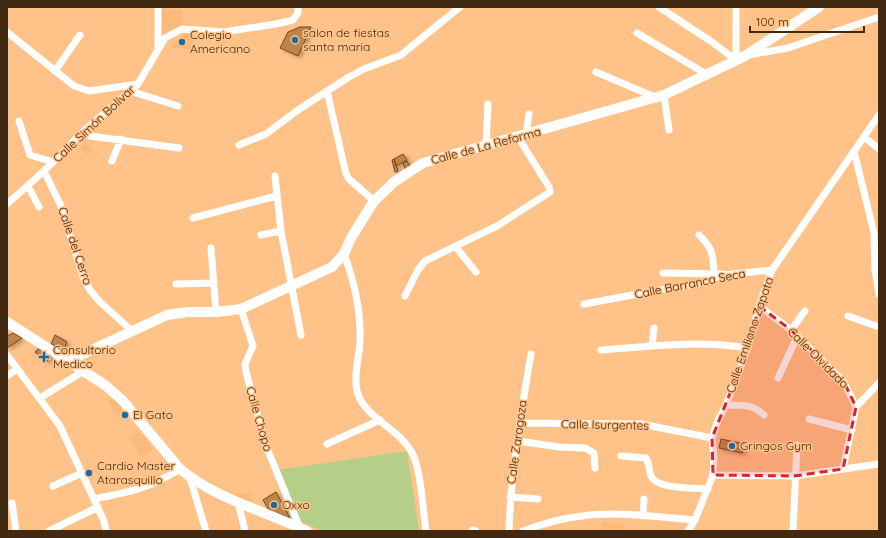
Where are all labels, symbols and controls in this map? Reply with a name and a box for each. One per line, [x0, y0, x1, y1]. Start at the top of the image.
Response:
scale bar [750, 8, 864, 34]
text: 100 m [756, 14, 789, 29]
place label: salon de fiestas santa maria [303, 25, 390, 54]
place label: Colegio Americano [190, 27, 250, 56]
marker: salon de fiestas santa maria [290, 35, 300, 45]
marker: Colegio Americano [177, 37, 187, 47]
street label: Calle Simón Bolívar [49, 81, 138, 166]
street label: Calle de La Reforma [429, 124, 543, 167]
street label: Calle del Cerro [55, 205, 96, 287]
street label: Calle Barranca Seca [633, 265, 747, 302]
street label: Calle Emiliano Zapata [723, 275, 776, 395]
street label: Calle Olvidado [785, 324, 852, 391]
place label: Consultorio Medico [53, 342, 116, 371]
marker: Consultorio Medico [38, 351, 50, 363]
street label: Calle Chopo [243, 385, 276, 453]
street label: Calle Zaragoza [503, 399, 530, 485]
place label: El Gato [133, 407, 173, 422]
marker: El Gato [120, 410, 130, 420]
street label: Calle Isurgentes [561, 416, 649, 433]
place label: Gringos Gym [740, 438, 812, 453]
marker: Gringos Gym [727, 441, 737, 451]
place label: Cardio Master Atarasquillo [97, 458, 175, 487]
marker: Cardio Master Atarasquillo [84, 468, 94, 478]
place label: Oxxo [282, 497, 310, 512]
marker: Oxxo [269, 500, 279, 510]

